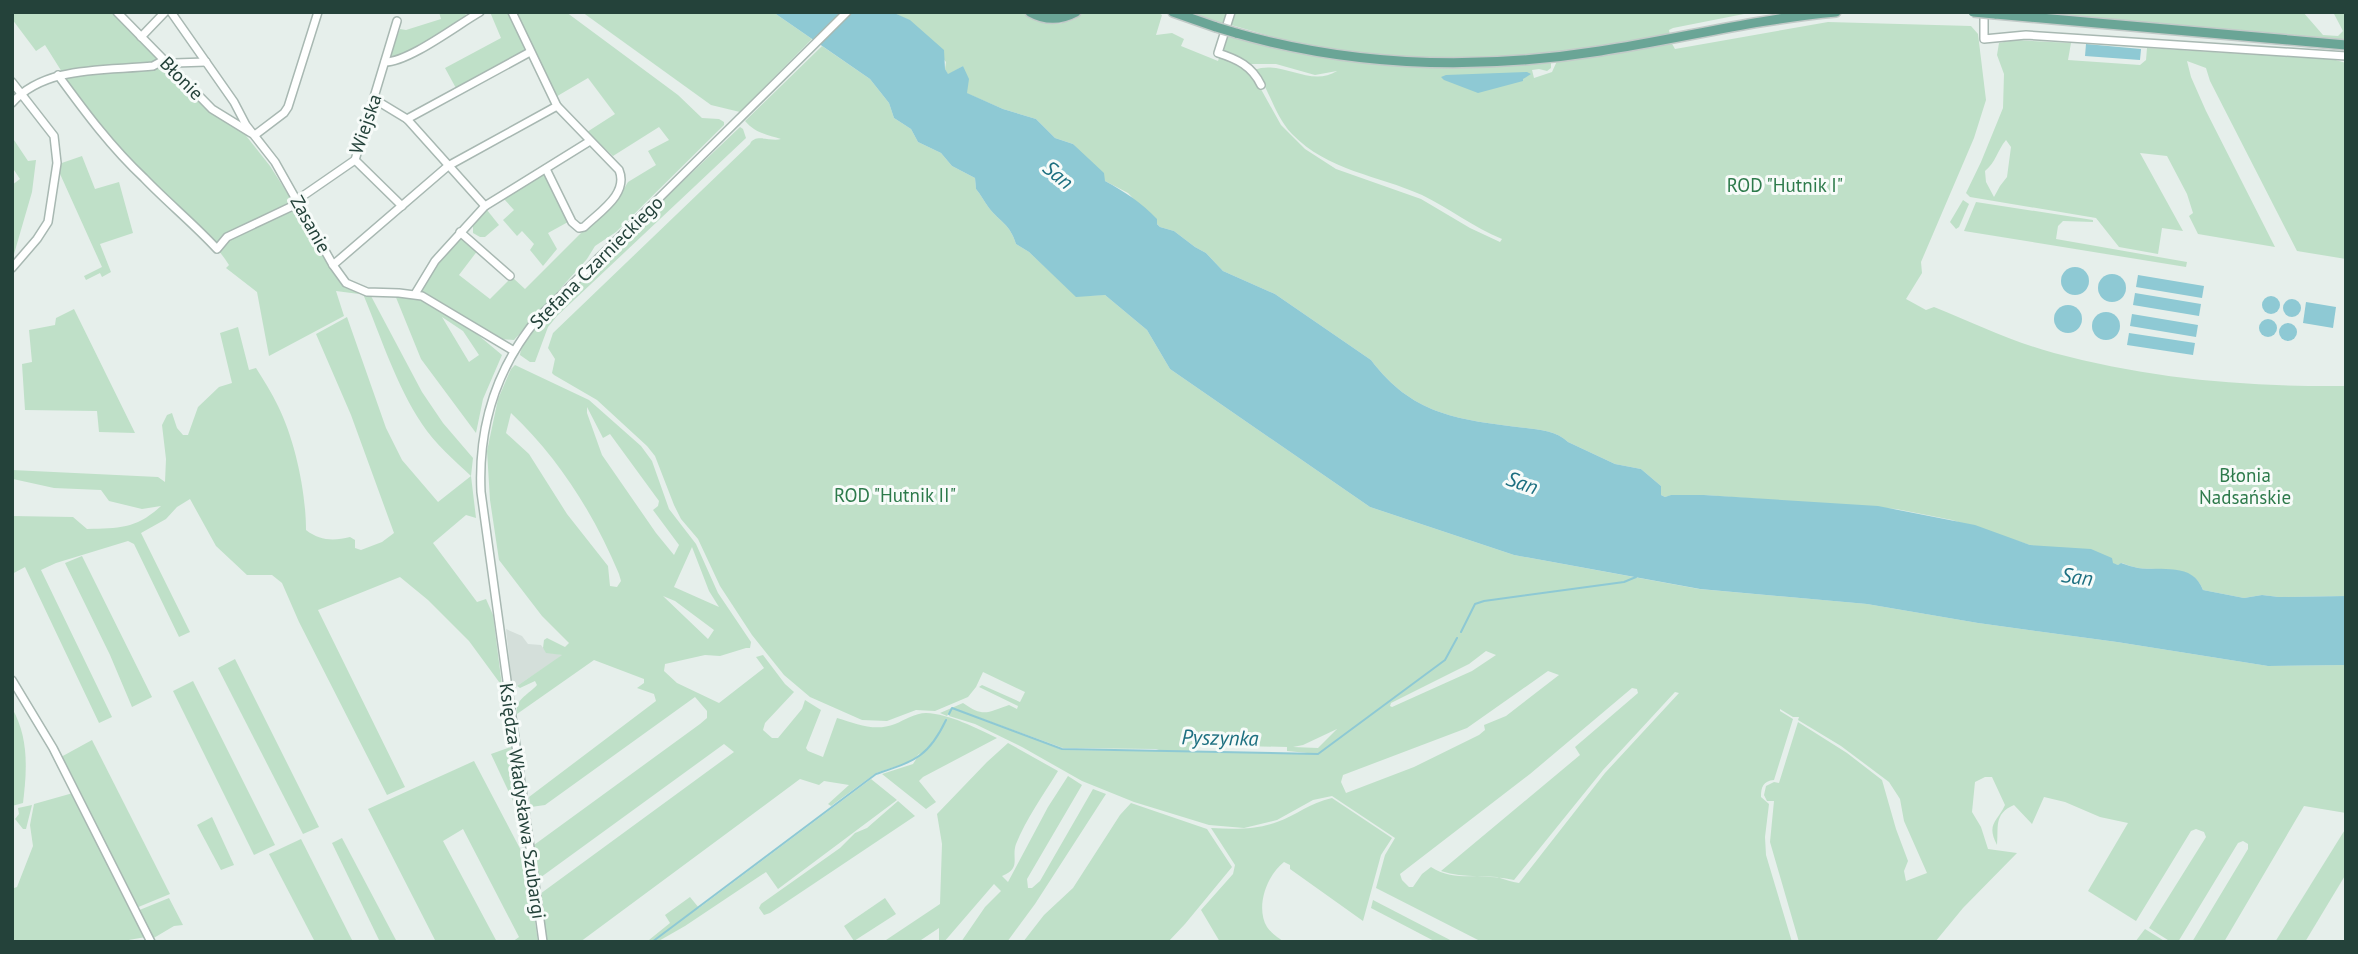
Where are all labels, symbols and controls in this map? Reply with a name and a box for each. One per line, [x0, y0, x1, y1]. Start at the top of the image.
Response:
street label: Błonie [155, 51, 209, 105]
street label: Wiejska [344, 91, 386, 157]
water label: San [1037, 154, 1079, 195]
park label: ROD "Hutnik I" [1727, 173, 1843, 197]
street label: Stefana Czarnieckiego [524, 190, 668, 334]
street label: Zasanie [285, 191, 337, 257]
park label: Błonia Nadsańskie [2199, 463, 2291, 509]
water label: San [1503, 465, 1542, 500]
park label: ROD "Hutnik II" [834, 483, 956, 507]
water label: San [2059, 561, 2095, 592]
street label: Księdza Władysława Szubargi [495, 681, 551, 921]
water label: Pyszynka [1181, 723, 1260, 752]

